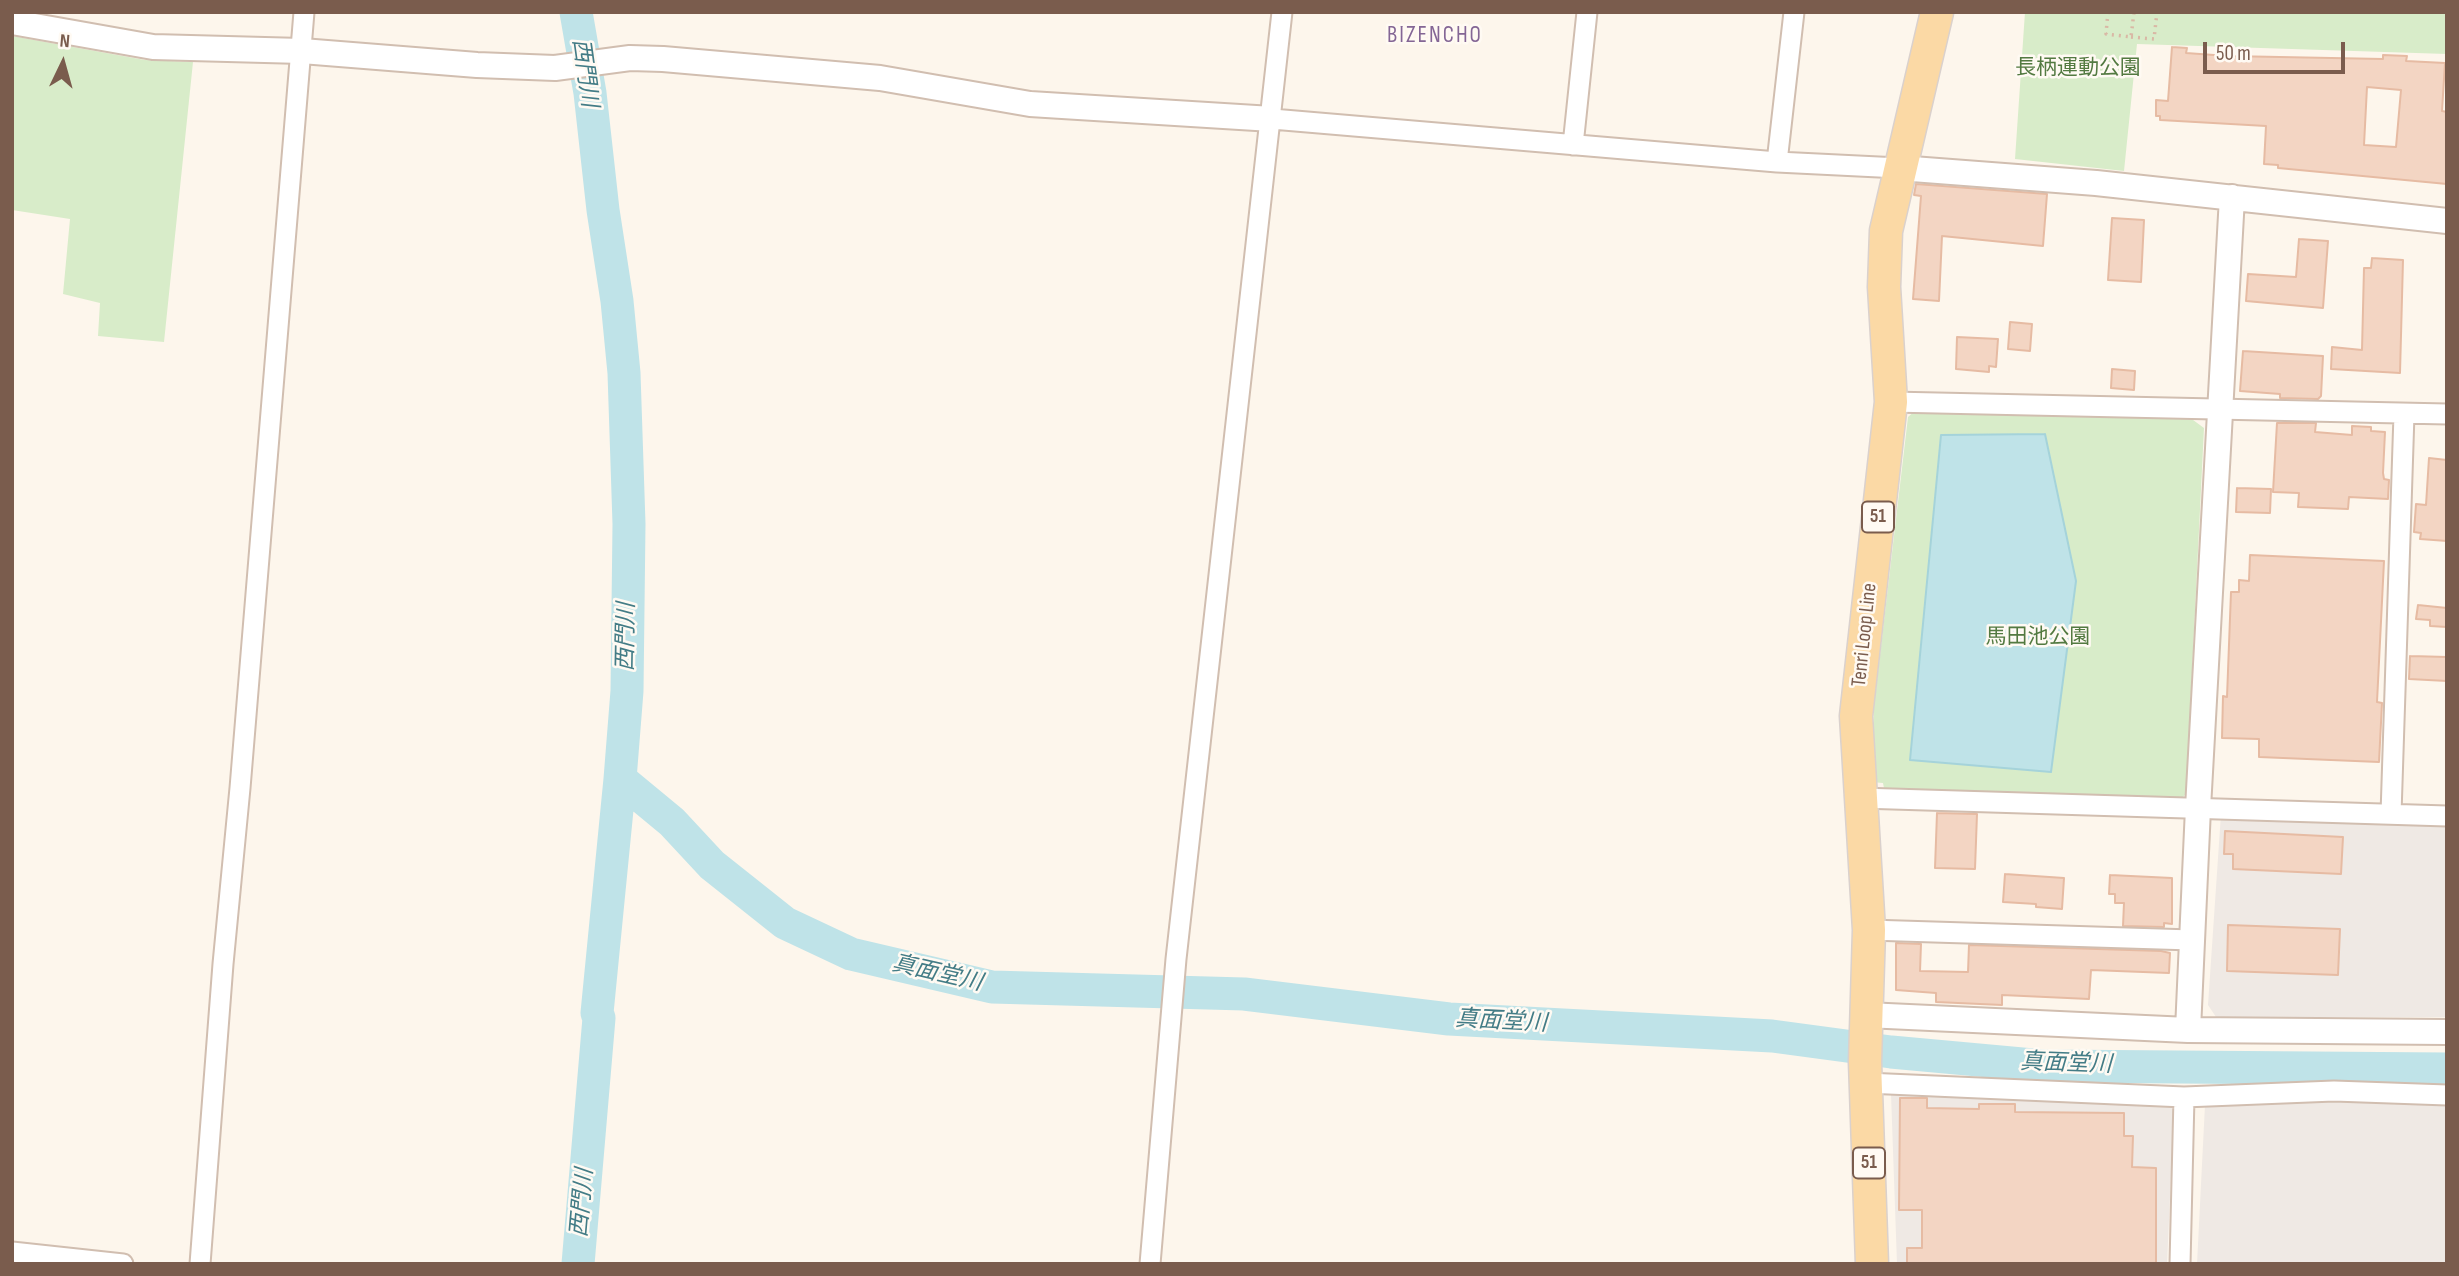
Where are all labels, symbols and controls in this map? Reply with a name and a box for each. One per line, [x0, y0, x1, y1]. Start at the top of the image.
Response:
district label: BIZENCHO [1388, 22, 1482, 50]
north arrow [28, 28, 98, 98]
scale bar [2207, 28, 2349, 72]
text: N [59, 30, 71, 53]
water label: 西門川 [566, 37, 602, 109]
text: 50 m [2216, 41, 2251, 66]
park label: 長柄運動公園 [2015, 56, 2141, 82]
road number: 51 [1862, 502, 1894, 532]
street label: Tenri Loop Line [1847, 582, 1883, 688]
water label: 西門川 [613, 602, 641, 672]
park label: 馬田池公園 [1986, 625, 2090, 651]
water label: 真面堂川 [889, 950, 985, 998]
water label: 真面堂川 [1454, 1006, 1548, 1038]
water label: 真面堂川 [2020, 1049, 2112, 1079]
road number: 51 [1853, 1148, 1885, 1178]
water label: 西門川 [566, 1167, 600, 1239]

